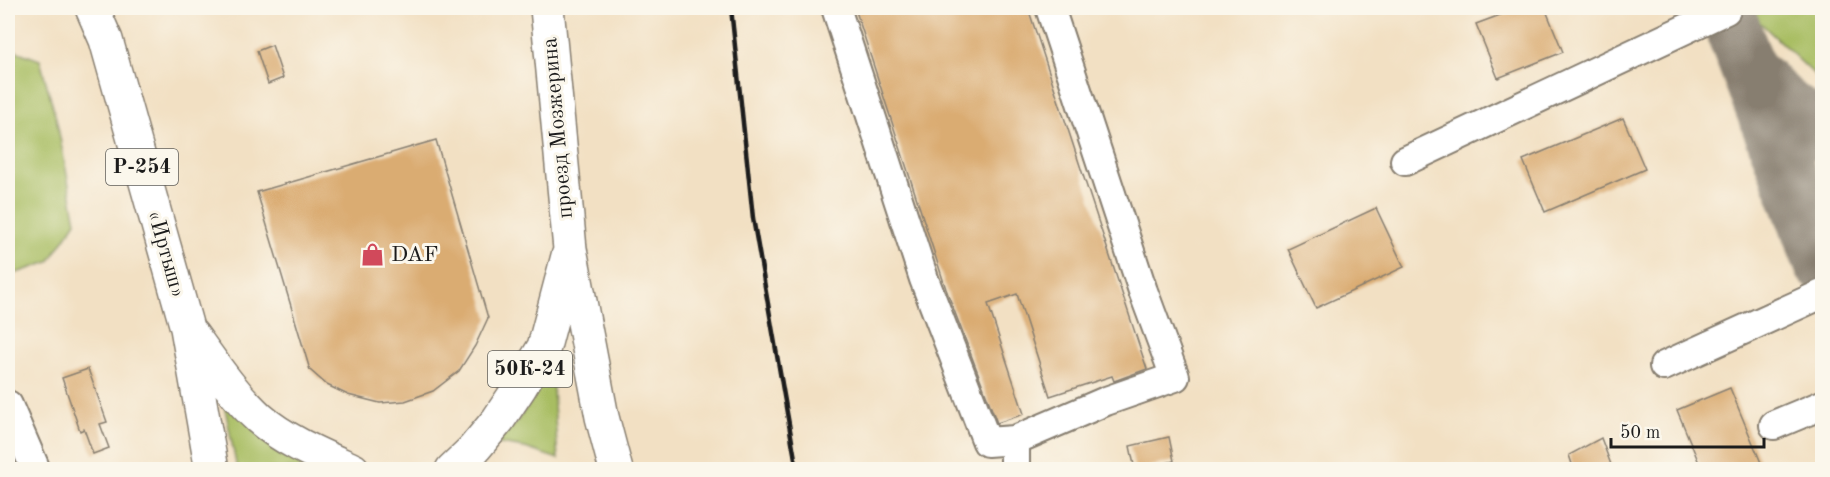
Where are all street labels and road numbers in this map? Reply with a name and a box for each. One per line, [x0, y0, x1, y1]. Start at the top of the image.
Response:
street label: проезд Мозжерина [539, 36, 577, 220]
road number: Р-254 [106, 149, 178, 185]
street label: «Иртыш» [143, 208, 189, 300]
road number: 50К-24 [488, 351, 572, 387]

